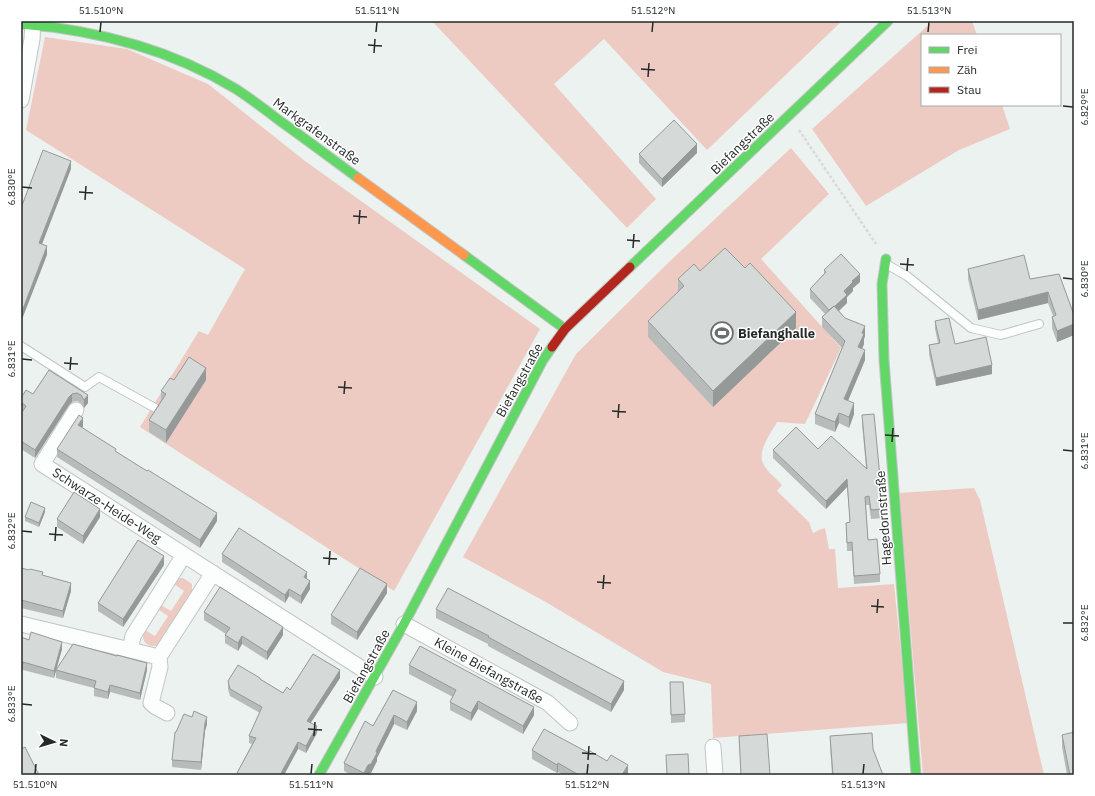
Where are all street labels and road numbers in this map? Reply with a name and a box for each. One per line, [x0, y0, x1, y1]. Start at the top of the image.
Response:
street label: Markgrafenstraße [270, 94, 364, 169]
street label: Biefangstraße [707, 109, 778, 178]
street label: Biefangstraße [492, 340, 547, 420]
street label: Schwarze-Heide-Weg [49, 464, 164, 547]
street label: Hagedornstraße [872, 470, 895, 566]
street label: Biefangstraße [339, 626, 394, 706]
street label: Kleine Biefangstraße [431, 633, 546, 707]

